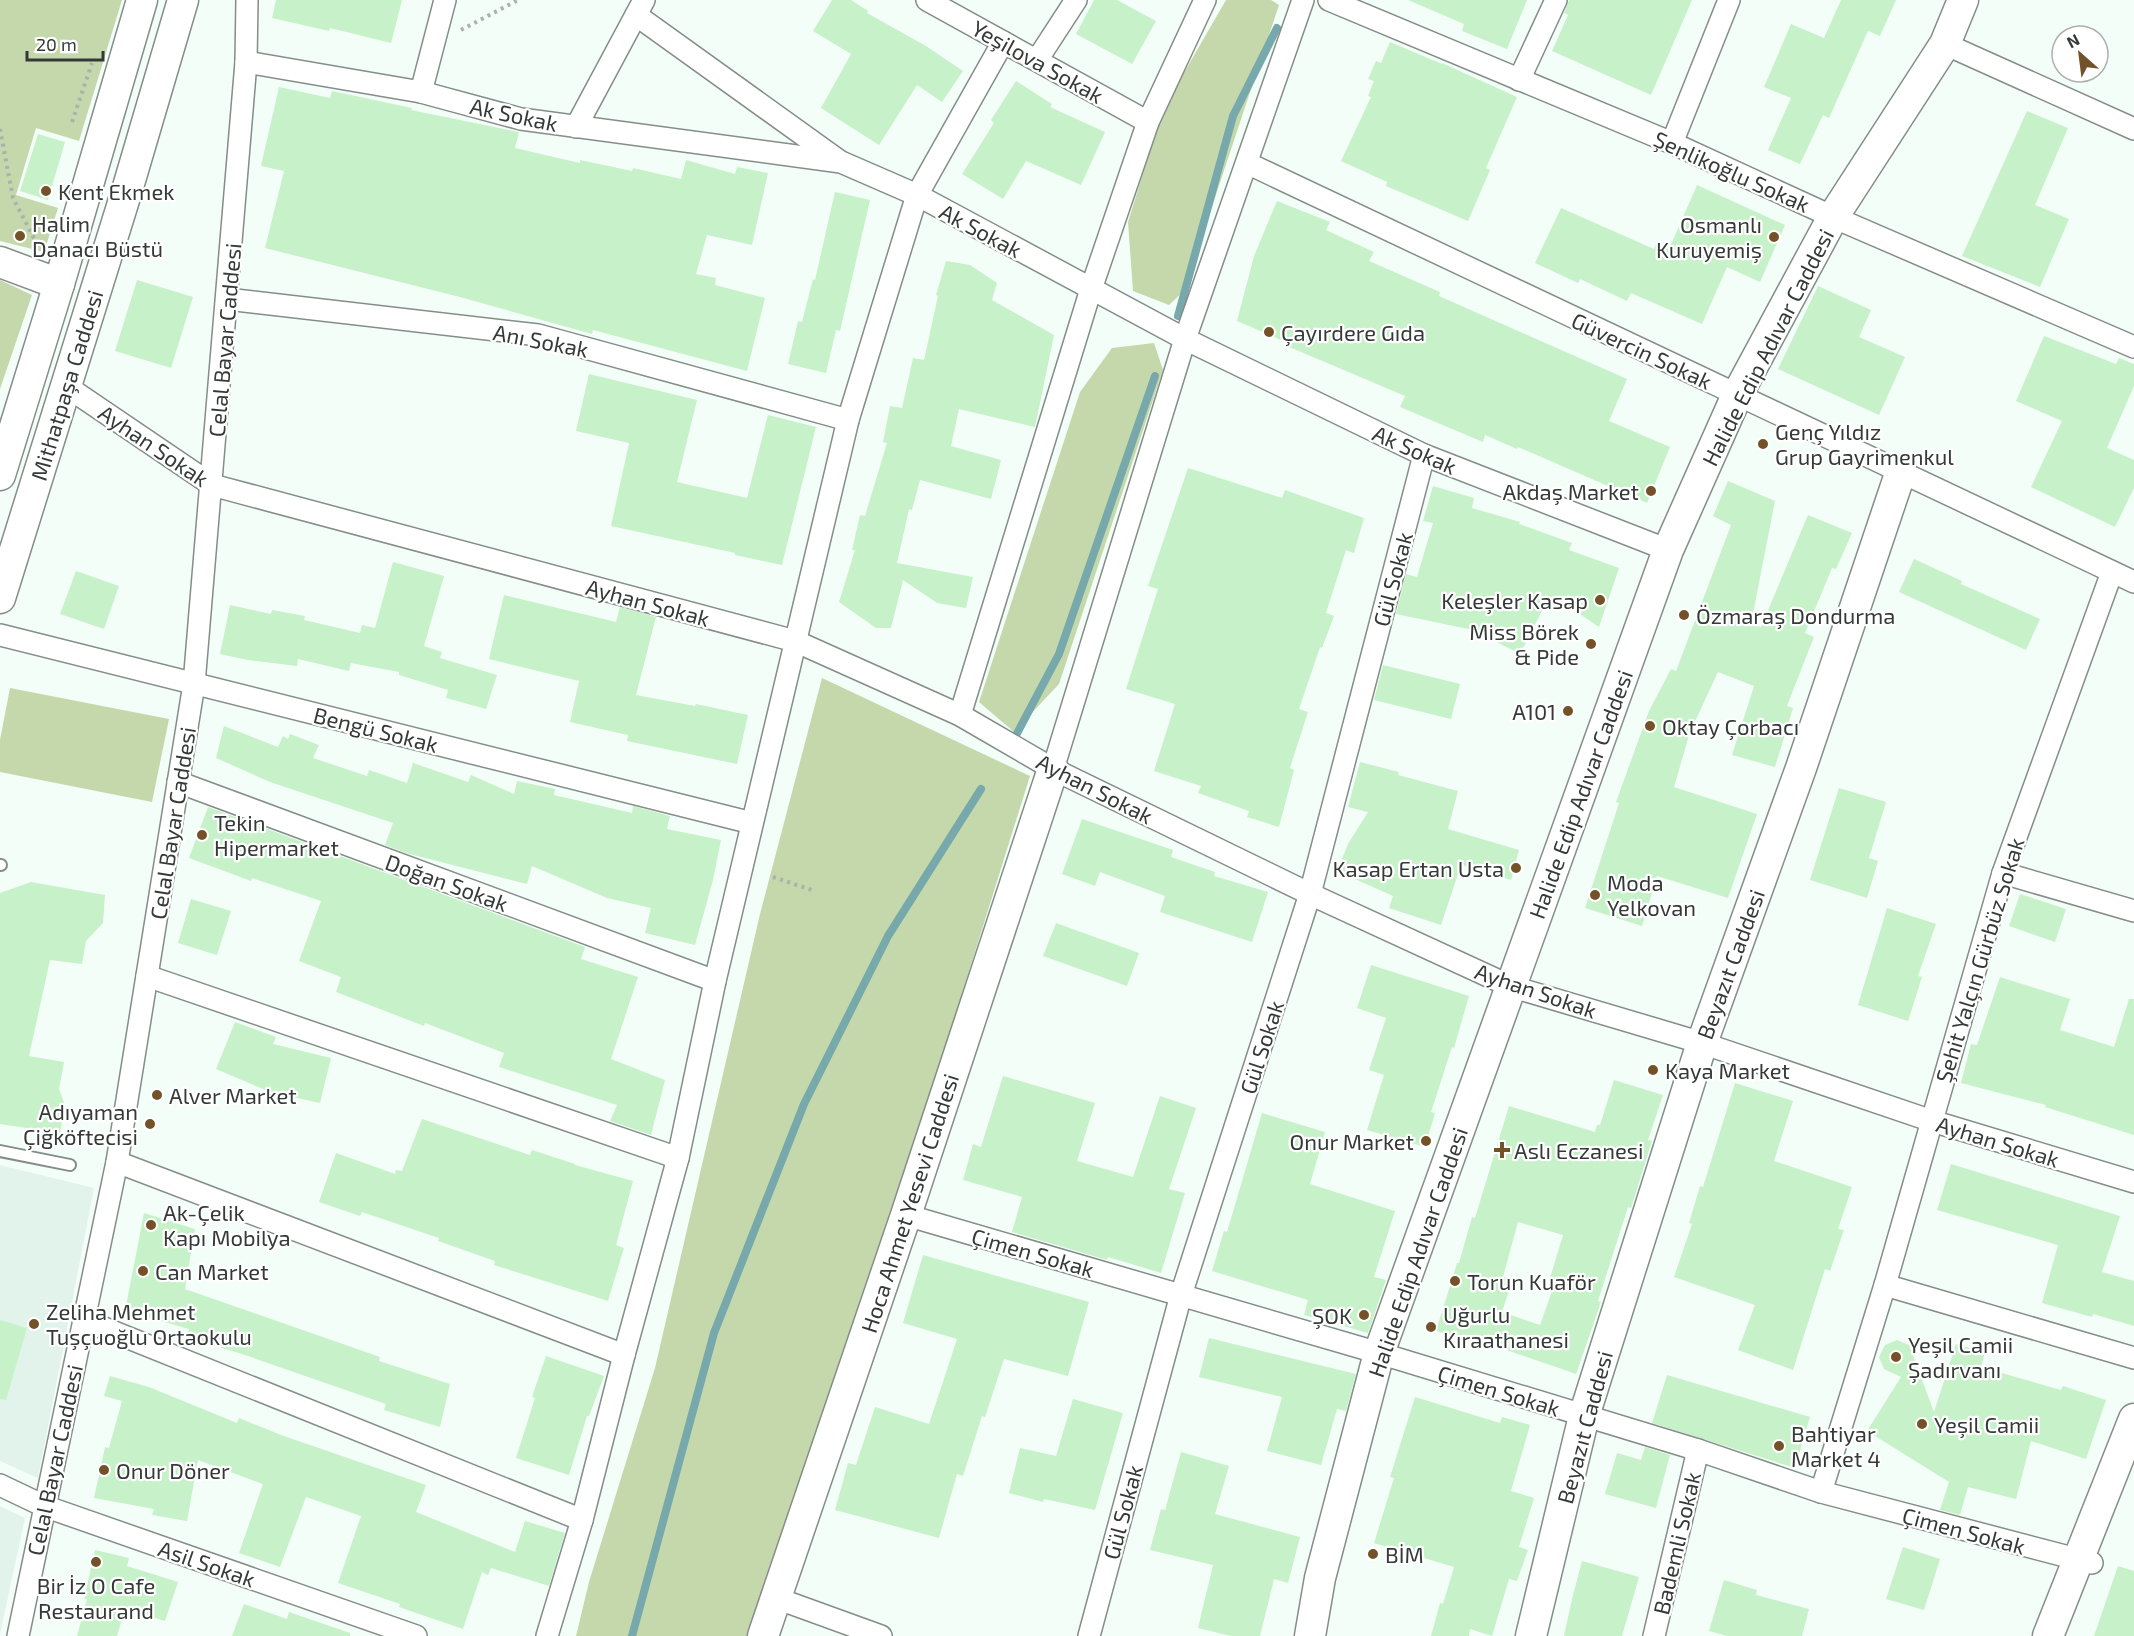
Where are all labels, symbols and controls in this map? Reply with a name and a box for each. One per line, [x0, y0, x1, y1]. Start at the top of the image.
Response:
street label: Yeşilova Sokak [967, 14, 1108, 110]
scale bar [27, 24, 104, 62]
north arrow [2050, 24, 2110, 84]
text: N [2063, 29, 2082, 51]
text: 20 m [36, 33, 77, 55]
street label: Ak Sokak [468, 92, 560, 136]
street label: Şenlikoğlu Sokak [1649, 125, 1814, 219]
place label: Kent Ekmek [58, 178, 174, 204]
marker: Kent Ekmek [39, 184, 53, 198]
street label: Ak Sokak [936, 198, 1026, 262]
place label: Halim Danacı Büstü [32, 210, 163, 261]
place label: Osmanlı Kuruyemiş [1656, 211, 1762, 264]
street label: Halide Edip Adıvar Caddesi [1696, 224, 1838, 470]
marker: Halim Danacı Büstü [13, 229, 27, 243]
marker: Osmanlı Kuruyemiş [1767, 230, 1781, 244]
street label: Celal Bayar Caddesi [203, 242, 245, 438]
street label: Mithatpaşa Caddesi [25, 287, 109, 484]
street label: Güvercin Sokak [1568, 306, 1716, 394]
street label: Anı Sokak [491, 318, 591, 362]
place label: Çayırdere Gıda [1281, 319, 1425, 347]
marker: Çayırdere Gıda [1262, 325, 1276, 339]
street label: Ayhan Sokak [94, 399, 214, 491]
place label: Genç Yıldız Grup Gayrimenkul [1775, 418, 1954, 469]
street label: Ak Sokak [1369, 419, 1461, 479]
marker: Genç Yıldız Grup Gayrimenkul [1756, 437, 1770, 451]
place label: Akdaş Market [1502, 478, 1639, 506]
marker: Akdaş Market [1644, 484, 1658, 498]
street label: Gül Sokak [1367, 529, 1417, 629]
street label: Ayhan Sokak [583, 573, 713, 631]
place label: Keleşler Kasap [1441, 587, 1588, 615]
marker: Keleşler Kasap [1593, 593, 1607, 607]
place label: Özmaraş Dondurma [1696, 602, 1895, 630]
marker: Özmaraş Dondurma [1677, 608, 1691, 622]
place label: Miss Börek & Pide [1469, 618, 1579, 669]
marker: Miss Börek & Pide [1584, 637, 1598, 651]
street label: Halide Edip Adıvar Caddesi [1523, 666, 1637, 922]
place label: A101 [1512, 698, 1556, 724]
street label: Bengü Sokak [311, 701, 441, 757]
marker: A101 [1561, 704, 1575, 718]
place label: Oktay Çorbacı [1662, 713, 1799, 741]
marker: Oktay Çorbacı [1643, 719, 1657, 733]
street label: Celal Bayar Caddesi [144, 725, 200, 921]
street label: Ayhan Sokak [1033, 748, 1157, 828]
place label: Tekin Hipermarket [214, 809, 339, 860]
marker: Tekin Hipermarket [195, 828, 209, 842]
street label: Şehit Yalçın Gürbüz Sokak [1929, 834, 2031, 1086]
street label: Doğan Sokak [382, 848, 512, 916]
place label: Kasap Ertan Usta [1332, 855, 1504, 881]
marker: Kasap Ertan Usta [1509, 861, 1523, 875]
place label: Moda Yelkovan [1607, 869, 1696, 920]
street label: Beyazıt Caddesi [1691, 886, 1769, 1042]
marker: Moda Yelkovan [1588, 888, 1602, 902]
street label: Ayhan Sokak [1472, 957, 1600, 1023]
street label: Gül Sokak [1234, 997, 1288, 1097]
place label: Kaya Market [1665, 1057, 1790, 1083]
marker: Kaya Market [1646, 1063, 1660, 1077]
street label: Hoca Ahmet Yesevi Caddesi [855, 1070, 963, 1336]
place label: Alver Market [169, 1082, 297, 1108]
marker: Alver Market [150, 1088, 164, 1102]
place label: Adıyaman Çiğköftecisi [23, 1098, 138, 1151]
street label: Ayhan Sokak [1934, 1110, 2062, 1172]
marker: Adıyaman Çiğköftecisi [143, 1117, 157, 1131]
street label: Halide Edip Adıvar Caddesi [1362, 1124, 1472, 1380]
place label: Onur Market [1289, 1128, 1414, 1154]
marker: Onur Market [1419, 1134, 1433, 1148]
place label: Aslı Eczanesi [1514, 1137, 1643, 1163]
marker: Aslı Eczanesi [1495, 1143, 1509, 1157]
place label: Ak-Çelik Kapı Mobilya [163, 1199, 291, 1250]
marker: Ak-Çelik Kapı Mobilya [144, 1218, 158, 1232]
street label: Çimen Sokak [968, 1222, 1097, 1284]
place label: Can Market [155, 1258, 269, 1284]
marker: Can Market [136, 1264, 150, 1278]
place label: Torun Kuaför [1467, 1268, 1596, 1294]
marker: Torun Kuaför [1448, 1274, 1462, 1288]
place label: Zeliha Mehmet Tuşçuoğlu Ortaokulu [46, 1298, 252, 1351]
place label: Uğurlu Kıraathanesi [1443, 1301, 1569, 1352]
place label: ŞOK [1312, 1302, 1352, 1330]
marker: ŞOK [1357, 1308, 1371, 1322]
marker: Zeliha Mehmet Tuşçuoğlu Ortaokulu [27, 1317, 41, 1331]
marker: Uğurlu Kıraathanesi [1424, 1320, 1438, 1334]
place label: Yeşil Camii Şadırvanı [1908, 1331, 2013, 1384]
street label: Beyazıt Caddesi [1551, 1348, 1617, 1506]
marker: Yeşil Camii Şadırvanı [1889, 1350, 1903, 1364]
street label: Çimen Sokak [1434, 1359, 1563, 1423]
street label: Celal Bayar Caddesi [21, 1362, 87, 1558]
place label: Yeşil Camii [1934, 1411, 2039, 1439]
marker: Yeşil Camii [1915, 1417, 1929, 1431]
place label: Bahtiyar Market 4 [1791, 1420, 1881, 1471]
marker: Bahtiyar Market 4 [1772, 1439, 1786, 1453]
place label: Onur Döner [116, 1457, 230, 1483]
street label: Gül Sokak [1097, 1462, 1147, 1562]
marker: Onur Döner [97, 1463, 111, 1477]
street label: Bademli Sokak [1647, 1469, 1705, 1617]
street label: Çimen Sokak [1899, 1501, 2028, 1561]
street label: Asil Sokak [155, 1534, 259, 1592]
place label: BİM [1385, 1541, 1424, 1567]
marker: BİM [1366, 1547, 1380, 1561]
marker: Bir İz O Cafe Restaurand [89, 1555, 103, 1569]
place label: Bir İz O Cafe Restaurand [37, 1572, 155, 1623]

